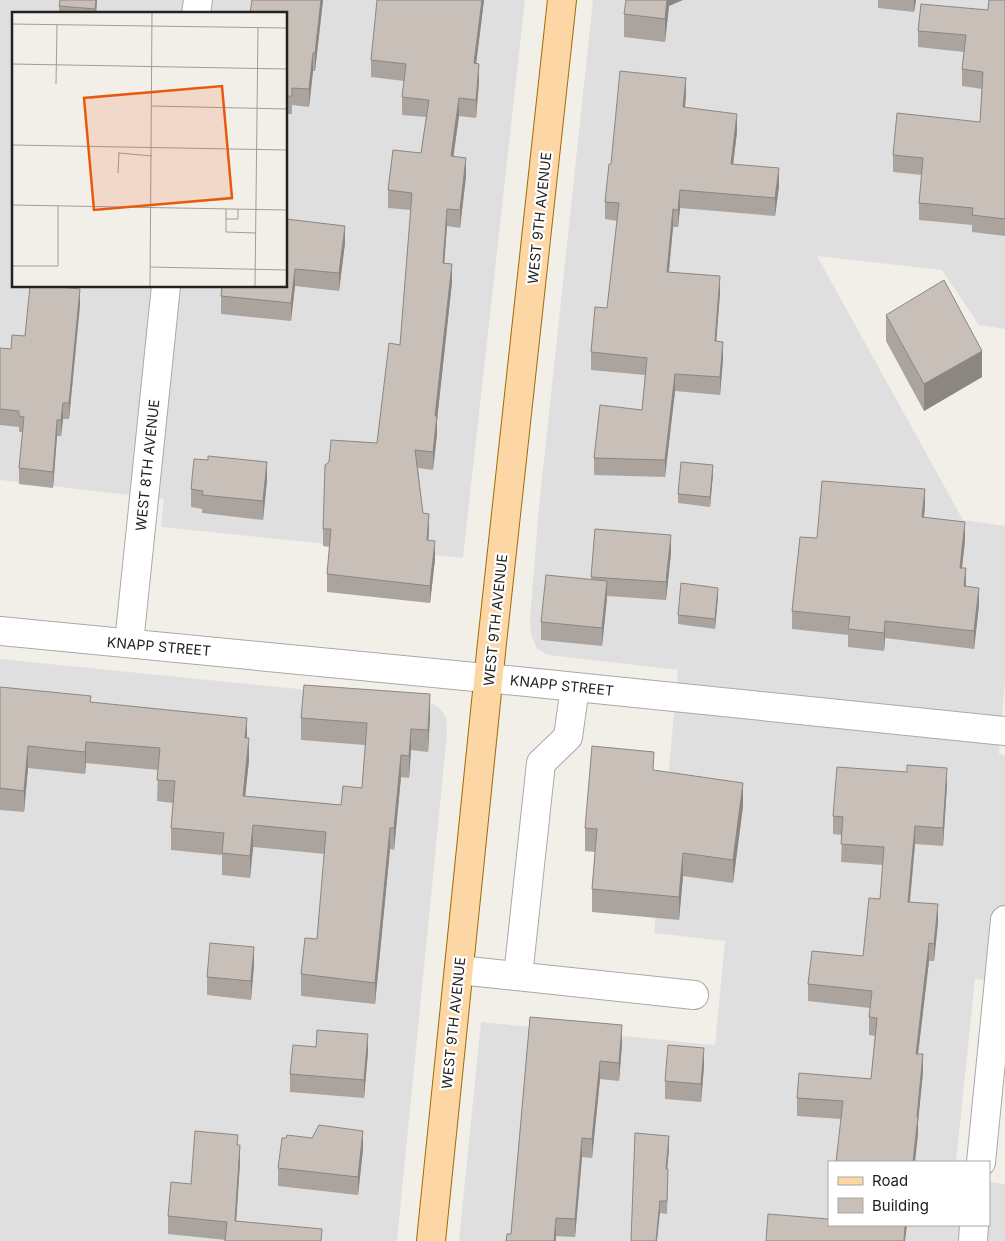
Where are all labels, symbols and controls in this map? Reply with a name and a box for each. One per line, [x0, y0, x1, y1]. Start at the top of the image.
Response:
inset map [12, 12, 288, 288]
street label: WEST 9TH AVENUE [524, 151, 554, 285]
street label: WEST 8TH AVENUE [132, 398, 162, 532]
street label: WEST 9TH AVENUE [480, 553, 510, 687]
street label: KNAPP STREET [106, 633, 212, 659]
street label: KNAPP STREET [509, 671, 615, 699]
street label: WEST 9TH AVENUE [438, 956, 468, 1090]
legend [828, 1161, 990, 1226]
text: Road [872, 1171, 908, 1190]
text: Building [872, 1196, 929, 1215]

